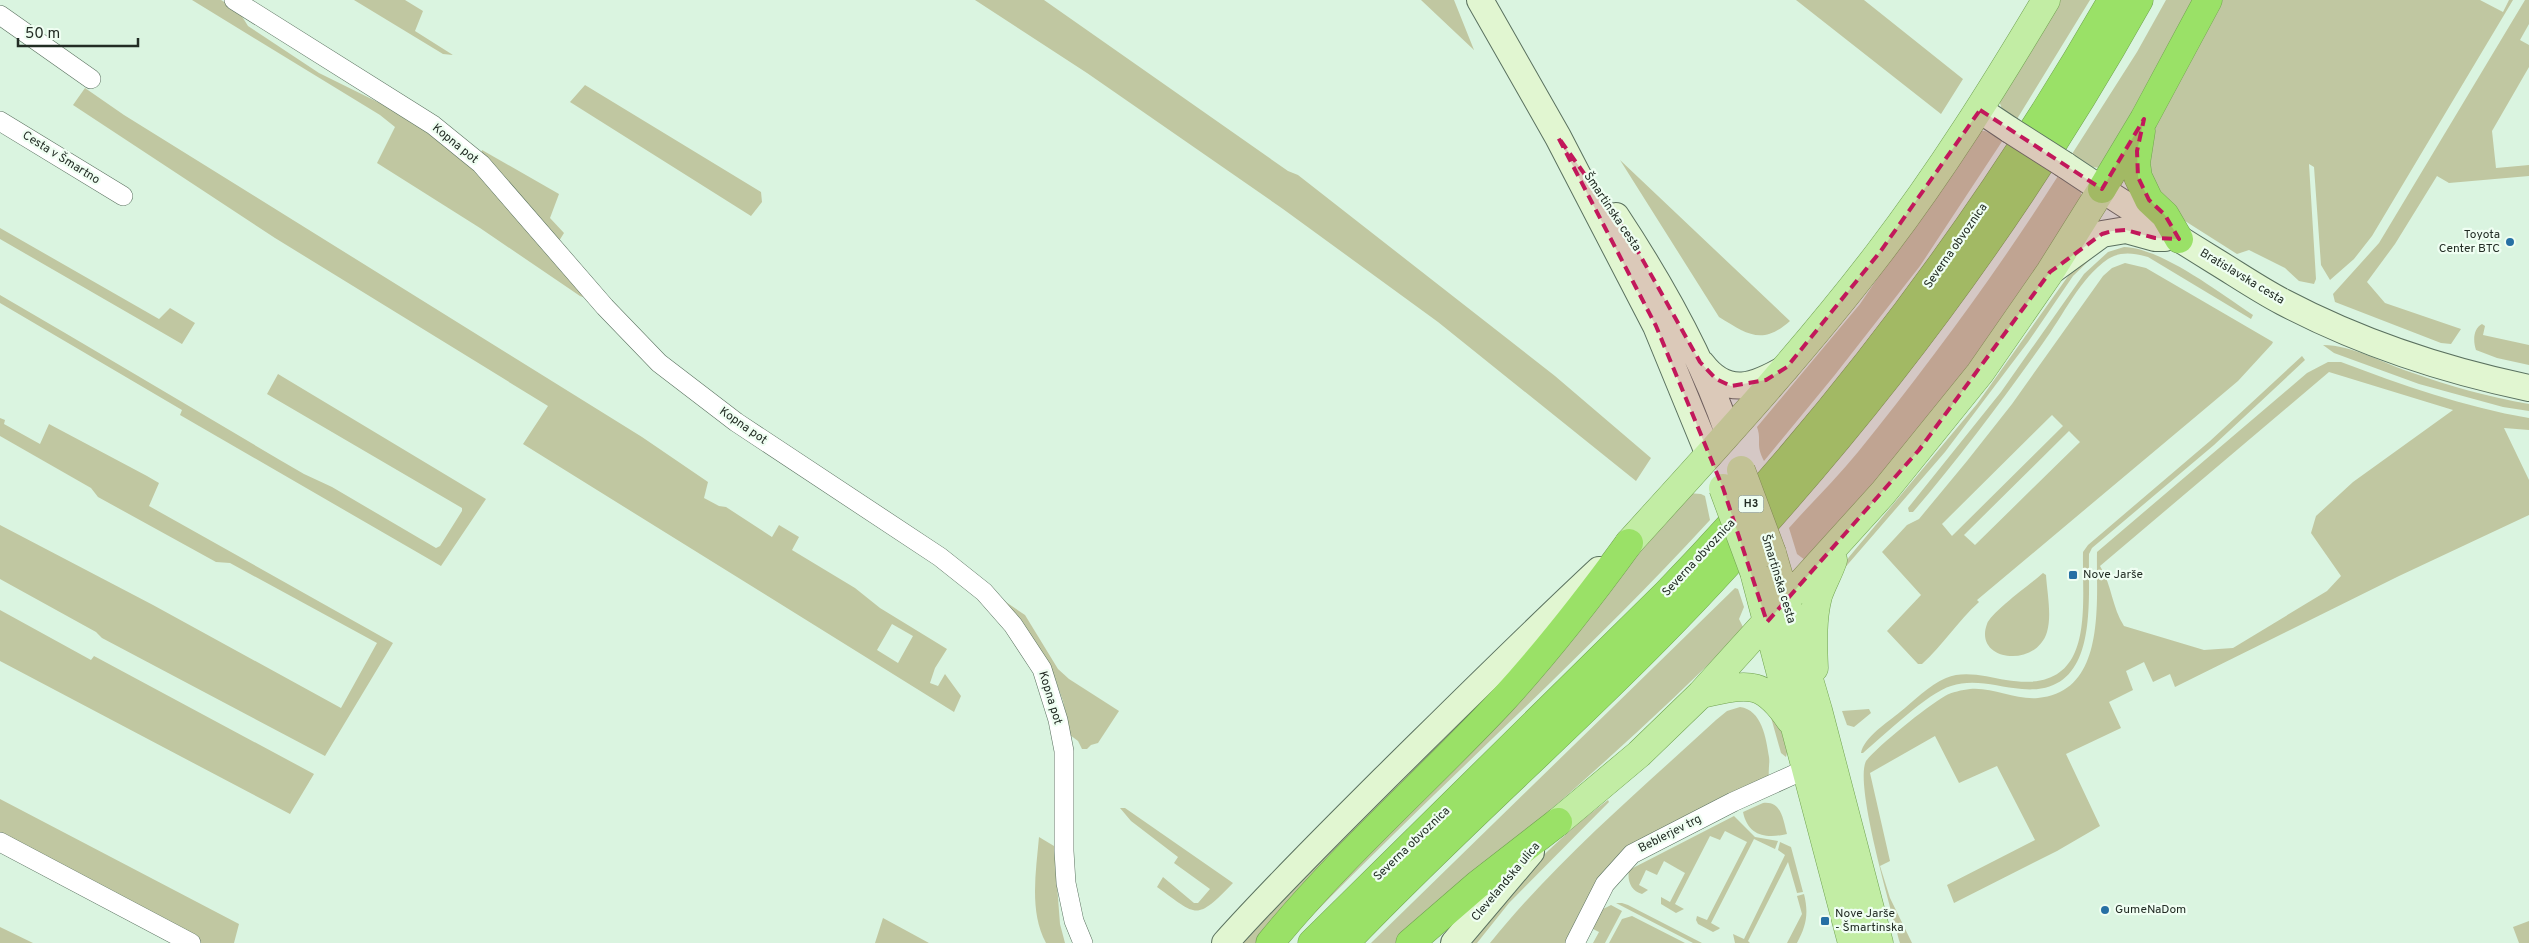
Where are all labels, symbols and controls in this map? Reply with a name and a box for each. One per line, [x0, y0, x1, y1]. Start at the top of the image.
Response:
scale bar [18, 15, 138, 47]
text: 50 m [25, 25, 60, 44]
street label: Kopna pot [429, 120, 481, 168]
street label: Cesta v Šmartno [19, 128, 103, 188]
street label: Šmartinska cesta [1580, 169, 1644, 255]
street label: Severna obvoznica [1921, 200, 1991, 292]
place label: Toyota Center BTC [2439, 227, 2500, 257]
marker: Toyota Center BTC [2504, 236, 2516, 248]
street label: Bratislavska cesta [2197, 245, 2287, 309]
street label: Kopna pot [716, 404, 770, 448]
road number: H3 [1738, 496, 1764, 512]
street label: Severna obvoznica [1659, 516, 1739, 600]
street label: Šmartinska cesta [1757, 533, 1799, 625]
place label: Nove Jarše [2083, 567, 2143, 583]
marker: Nove Jarše [2067, 569, 2079, 581]
street label: Kopna pot [1034, 669, 1066, 727]
street label: Severna obvoznica [1370, 803, 1454, 885]
street label: Beblerjev trg [1636, 811, 1704, 857]
street label: Clevelandska ulica [1468, 839, 1544, 925]
place label: GumeNaDom [2115, 902, 2186, 918]
marker: GumeNaDom [2099, 904, 2111, 916]
place label: Nove Jarše - Šmartinska [1835, 906, 1903, 936]
marker: Nove Jarše - Šmartinska [1819, 915, 1831, 927]

